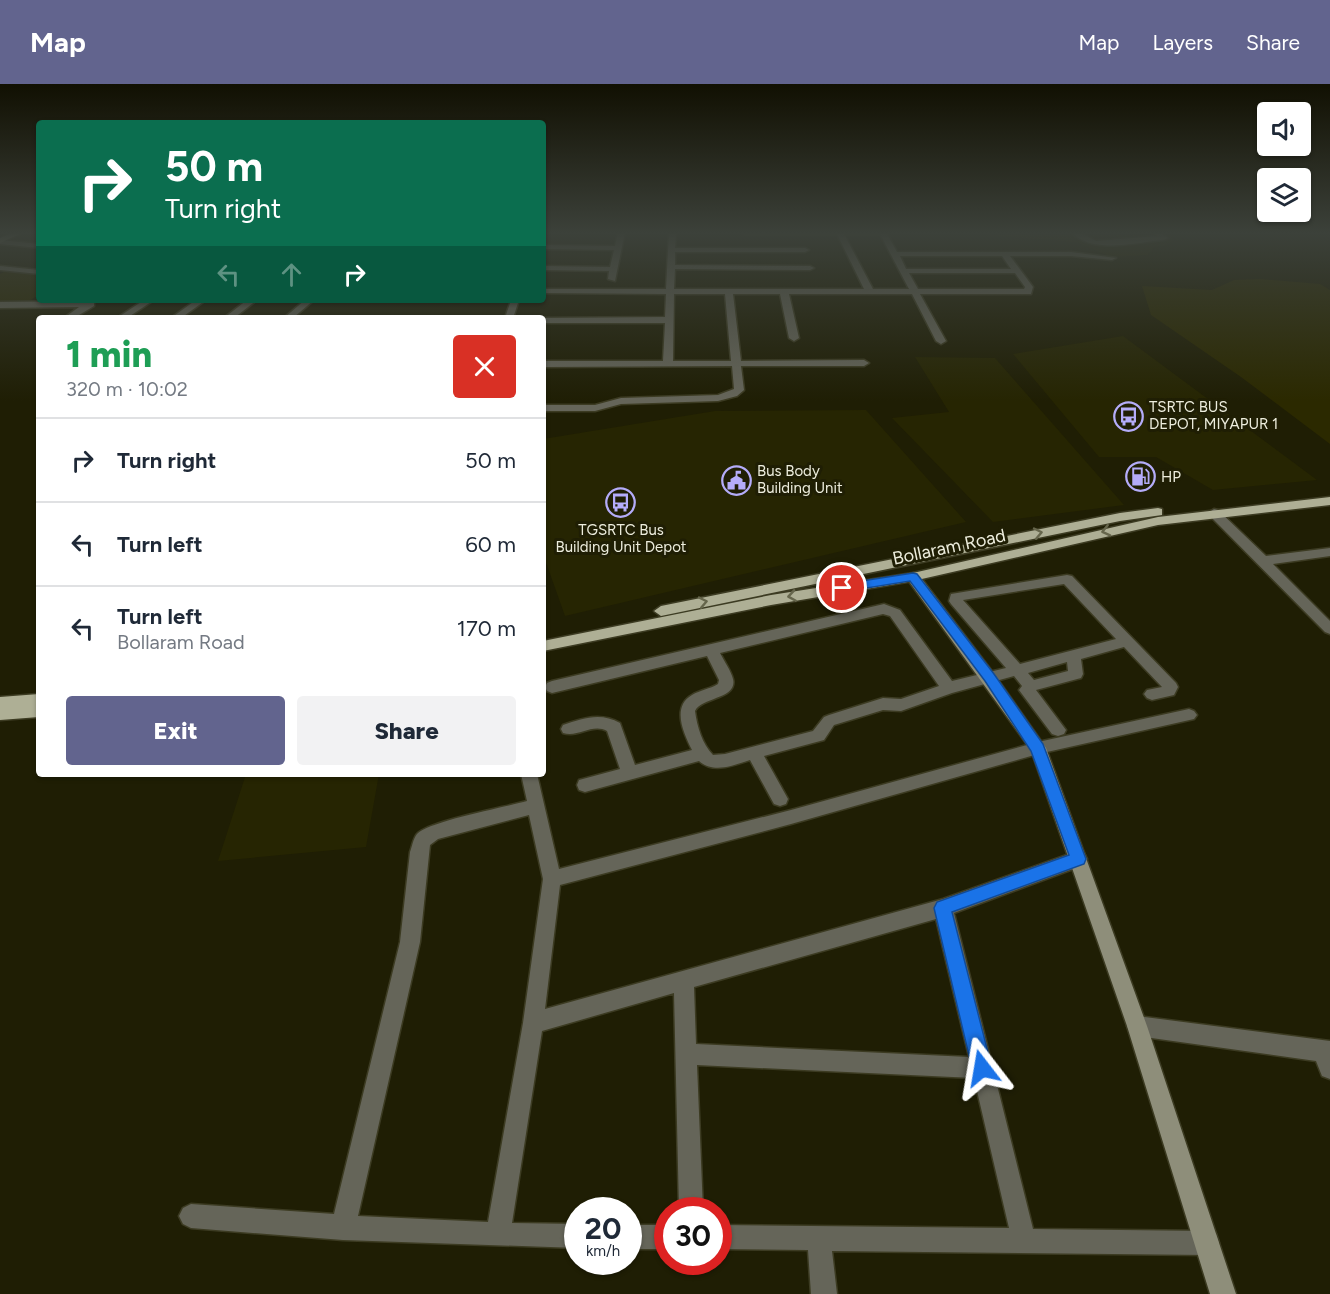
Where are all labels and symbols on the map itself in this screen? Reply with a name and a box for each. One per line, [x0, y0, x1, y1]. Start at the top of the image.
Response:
place label: TSRTC BUS DEPOT, MIYAPUR 1 [1149, 398, 1278, 433]
bus stop icon: TSRTC BUS DEPOT, MIYAPUR 1 [1112, 400, 1144, 432]
fuel station icon: HP [1124, 461, 1156, 493]
place label: Bus Body Building Unit [757, 462, 843, 497]
public building icon: Bus Body Building Unit [720, 464, 752, 496]
place label: HP [1161, 468, 1181, 486]
bus stop icon: TGSRTC Bus Building Unit Depot [605, 487, 637, 519]
place label: TGSRTC Bus Building Unit Depot [555, 521, 687, 556]
street label: Bollaram Road [890, 524, 1008, 570]
one-way arrow [1101, 524, 1111, 537]
one-way arrow [1033, 528, 1043, 541]
pin [816, 562, 867, 613]
one-way arrow [787, 590, 796, 602]
one-way arrow [698, 596, 708, 609]
position arrow [950, 1036, 1014, 1100]
speed limit sign: 30 [654, 1197, 732, 1275]

